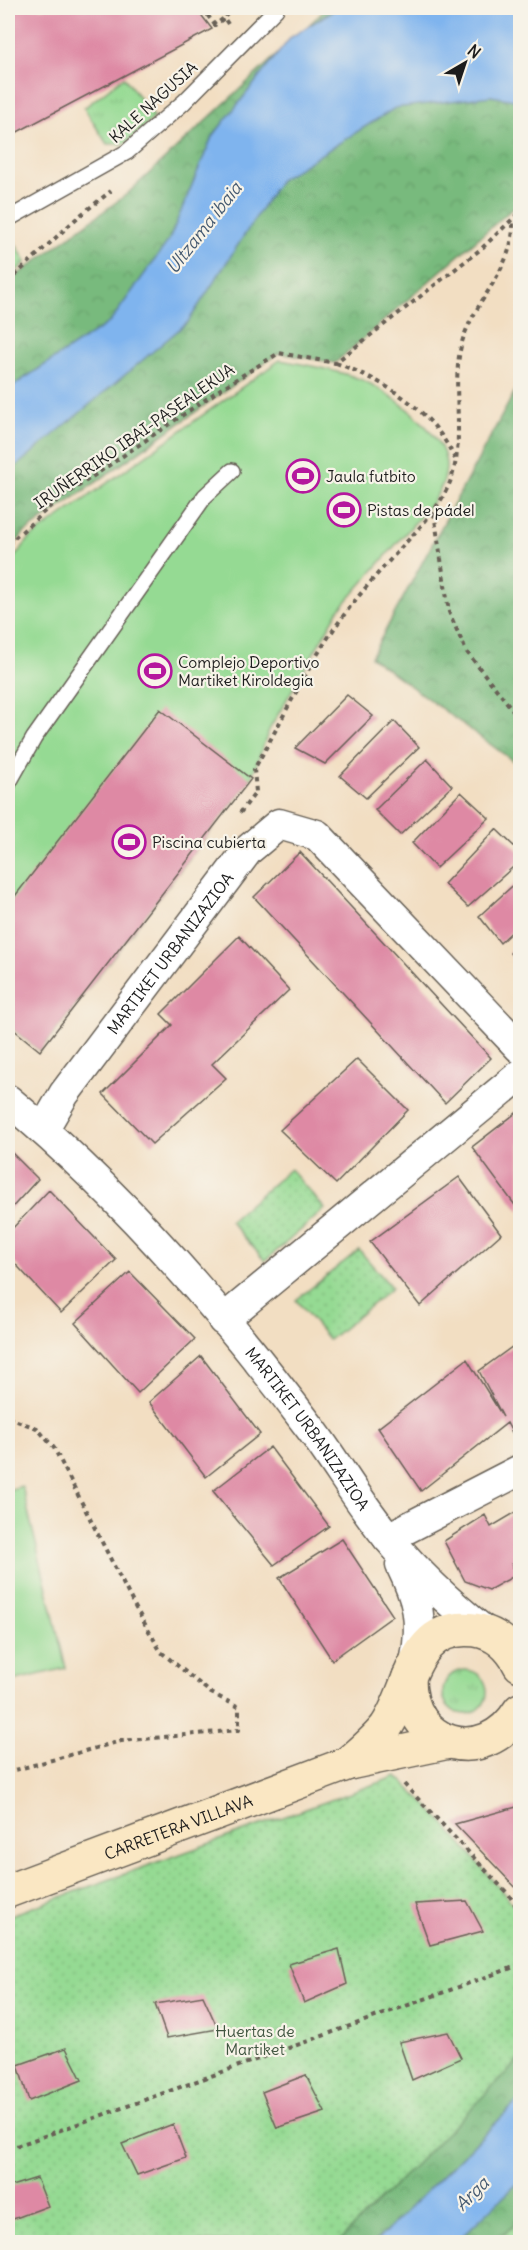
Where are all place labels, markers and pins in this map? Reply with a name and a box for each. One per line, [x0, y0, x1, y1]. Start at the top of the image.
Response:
sports icon: Jaula futbito [285, 458, 321, 494]
place label: Jaula futbito [326, 466, 416, 486]
sports icon: Pistas de pádel [326, 492, 362, 528]
place label: Pistas de pádel [367, 500, 475, 520]
place label: Complejo Deportivo Martiket Kiroldegia [178, 652, 319, 690]
sports icon: Complejo Deportivo Martiket Kiroldegia [137, 653, 173, 689]
sports icon: Piscina cubierta [111, 824, 147, 860]
place label: Piscina cubierta [152, 832, 266, 852]

